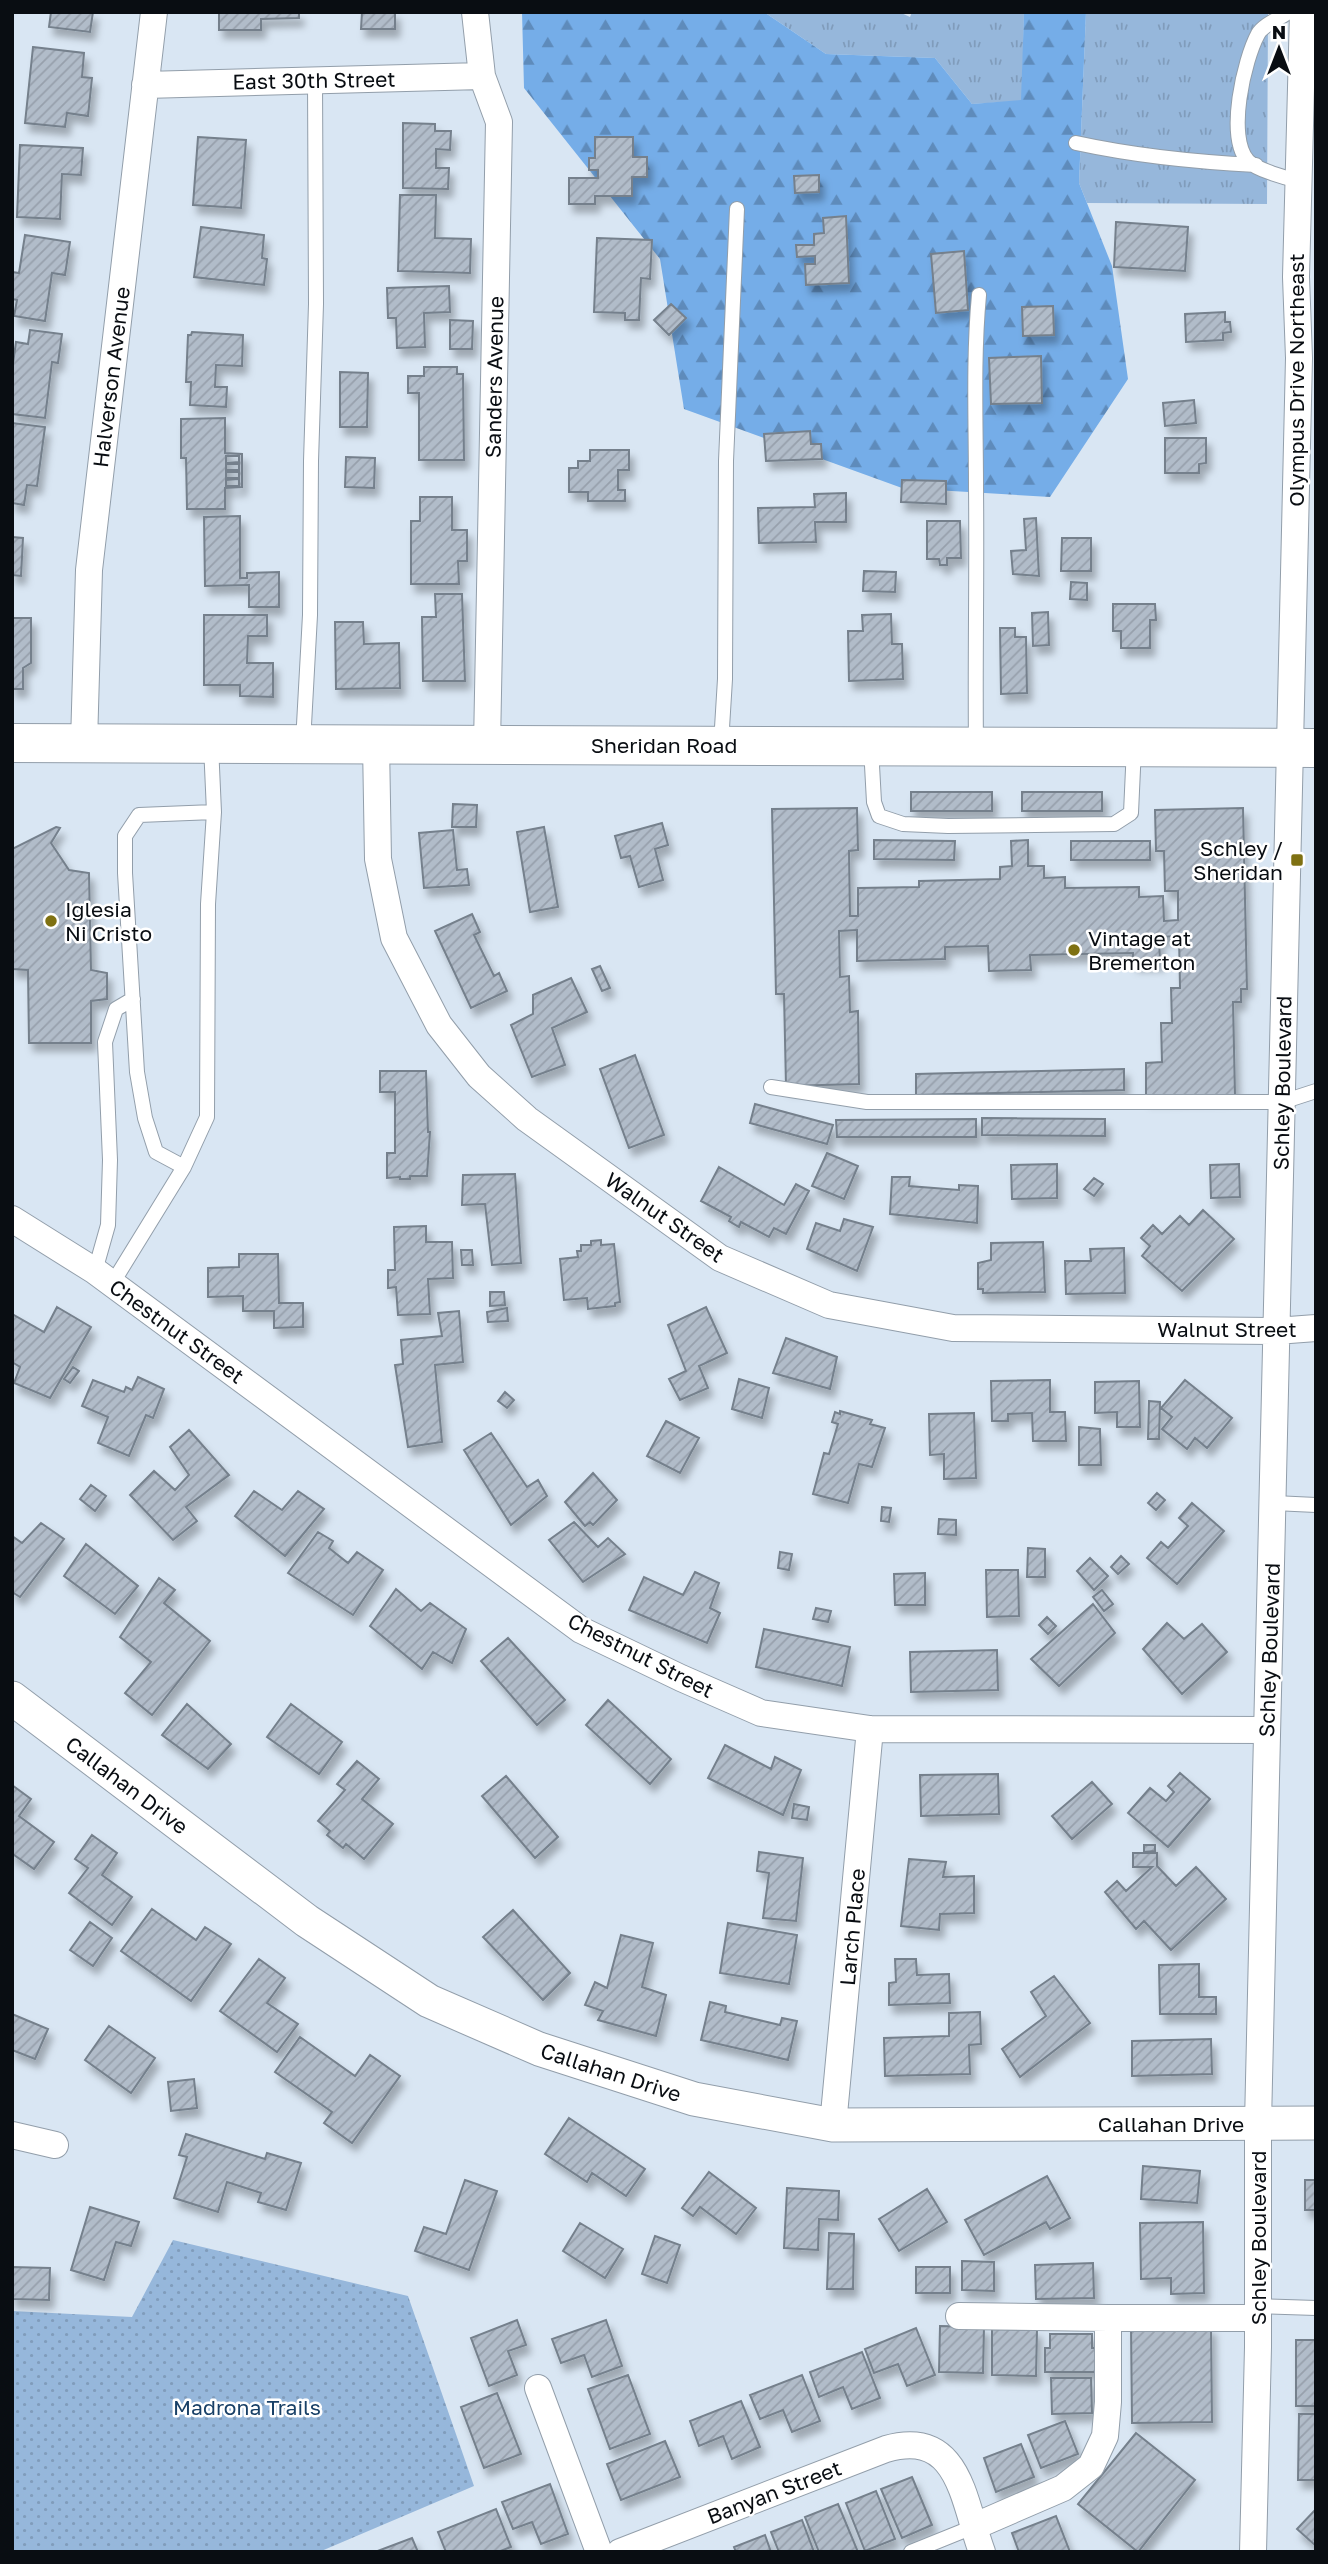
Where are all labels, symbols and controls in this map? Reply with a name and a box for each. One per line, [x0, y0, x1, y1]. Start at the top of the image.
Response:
north arrow [1244, 14, 1314, 84]
text: N [1272, 20, 1286, 43]
street label: East 30th Street [232, 66, 396, 94]
street label: Olympus Drive Northeast [1283, 253, 1309, 507]
street label: Halverson Avenue [87, 285, 135, 469]
street label: Sanders Avenue [480, 296, 508, 458]
street label: Sheridan Road [591, 732, 737, 758]
place label: Schley / Sheridan [1193, 835, 1283, 885]
marker: Schley / Sheridan [1289, 852, 1305, 868]
place label: Iglesia Ni Cristo [65, 896, 152, 946]
marker: Iglesia Ni Cristo [43, 913, 59, 929]
place label: Vintage at Bremerton [1088, 925, 1196, 975]
marker: Vintage at Bremerton [1066, 942, 1082, 958]
street label: Schley Boulevard [1267, 995, 1297, 1171]
street label: Walnut Street [600, 1166, 730, 1268]
street label: Chestnut Street [104, 1273, 250, 1389]
street label: Walnut Street [1157, 1316, 1297, 1342]
street label: Schley Boulevard [1253, 1562, 1285, 1738]
street label: Chestnut Street [564, 1607, 718, 1703]
street label: Callahan Drive [61, 1731, 193, 1839]
street label: Larch Place [834, 1867, 870, 1987]
street label: Callahan Drive [537, 2037, 685, 2107]
street label: Callahan Drive [1098, 2111, 1244, 2137]
street label: Schley Boulevard [1245, 2151, 1271, 2325]
park label: Madrona Trails [173, 2394, 321, 2420]
street label: Banyan Street [703, 2454, 845, 2530]

